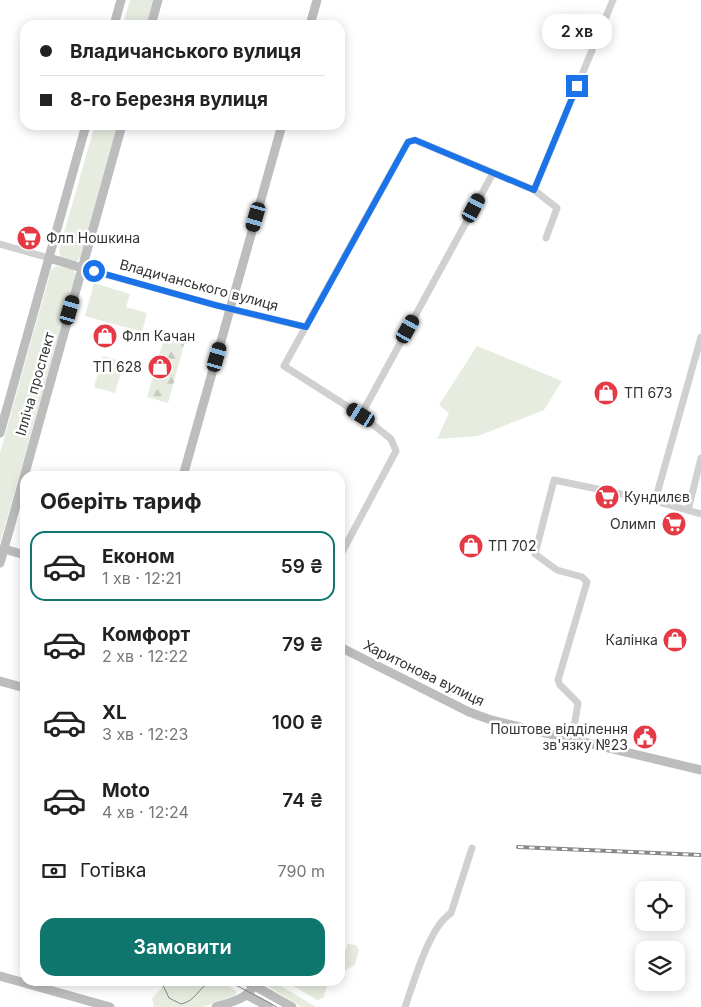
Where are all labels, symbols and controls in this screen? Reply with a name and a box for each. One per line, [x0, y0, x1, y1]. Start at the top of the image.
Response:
callout: 2 хв [542, 13, 612, 48]
text: 2 хв [561, 21, 593, 41]
text: Владичанського вулиця [70, 40, 301, 63]
route end [566, 75, 588, 97]
text: 8-го Березня вулиця [70, 88, 268, 111]
car [460, 191, 487, 225]
car [244, 201, 267, 233]
supermarket icon: Флп Ношкина [16, 225, 42, 251]
place label: Флп Ношкина [46, 229, 140, 246]
street label: Владичанського вулиця [118, 255, 280, 314]
route start [83, 260, 105, 282]
car [58, 294, 81, 326]
car [394, 312, 421, 346]
shop icon: Флп Качан [92, 323, 118, 349]
place label: Флп Качан [122, 327, 195, 344]
street label: Ілліча проспект [12, 330, 58, 438]
car [205, 341, 228, 373]
shop icon: ТП 628 [147, 354, 173, 380]
place label: ТП 628 [93, 358, 142, 375]
shop icon: ТП 673 [593, 380, 619, 406]
place label: ТП 673 [624, 384, 672, 401]
car [344, 401, 377, 429]
supermarket icon: Кундилєв [594, 484, 620, 510]
text: Оберіть тариф [40, 488, 201, 514]
place label: Кундилєв [624, 488, 690, 505]
supermarket icon: Олимп [661, 511, 687, 537]
place label: Олимп [610, 515, 656, 532]
shop icon: ТП 702 [458, 533, 484, 559]
place label: ТП 702 [488, 537, 536, 554]
icon: car [42, 544, 87, 589]
text: Економ [102, 545, 175, 568]
text: 59 ₴ [281, 555, 323, 578]
text: 1 хв · 12:21 [102, 568, 182, 588]
icon: car [42, 622, 87, 667]
text: Комфорт [102, 623, 190, 646]
shop icon: Калінка [662, 627, 688, 653]
place label: Калінка [606, 631, 658, 648]
text: 79 ₴ [282, 633, 323, 656]
street label: Харитонова вулиця [361, 636, 487, 709]
text: 2 хв · 12:22 [102, 646, 188, 666]
icon: car [42, 700, 87, 745]
text: XL [102, 701, 127, 724]
text: 100 ₴ [272, 711, 323, 734]
place label: Поштове відділення зв'язку №23 [490, 720, 628, 753]
text: 3 хв · 12:23 [102, 724, 188, 744]
public building icon: Поштове відділення зв'язку №23 [632, 724, 658, 750]
icon: car [42, 778, 87, 823]
text: Moto [102, 779, 150, 802]
text: 74 ₴ [282, 789, 323, 812]
text: 4 хв · 12:24 [102, 802, 189, 822]
icon: cash [40, 857, 68, 885]
text: Готівка [80, 859, 146, 882]
text: 790 m [278, 861, 325, 881]
map controls [635, 881, 685, 991]
button: locate [635, 881, 685, 931]
button: Замовити [40, 918, 325, 976]
button: layers [635, 941, 685, 991]

